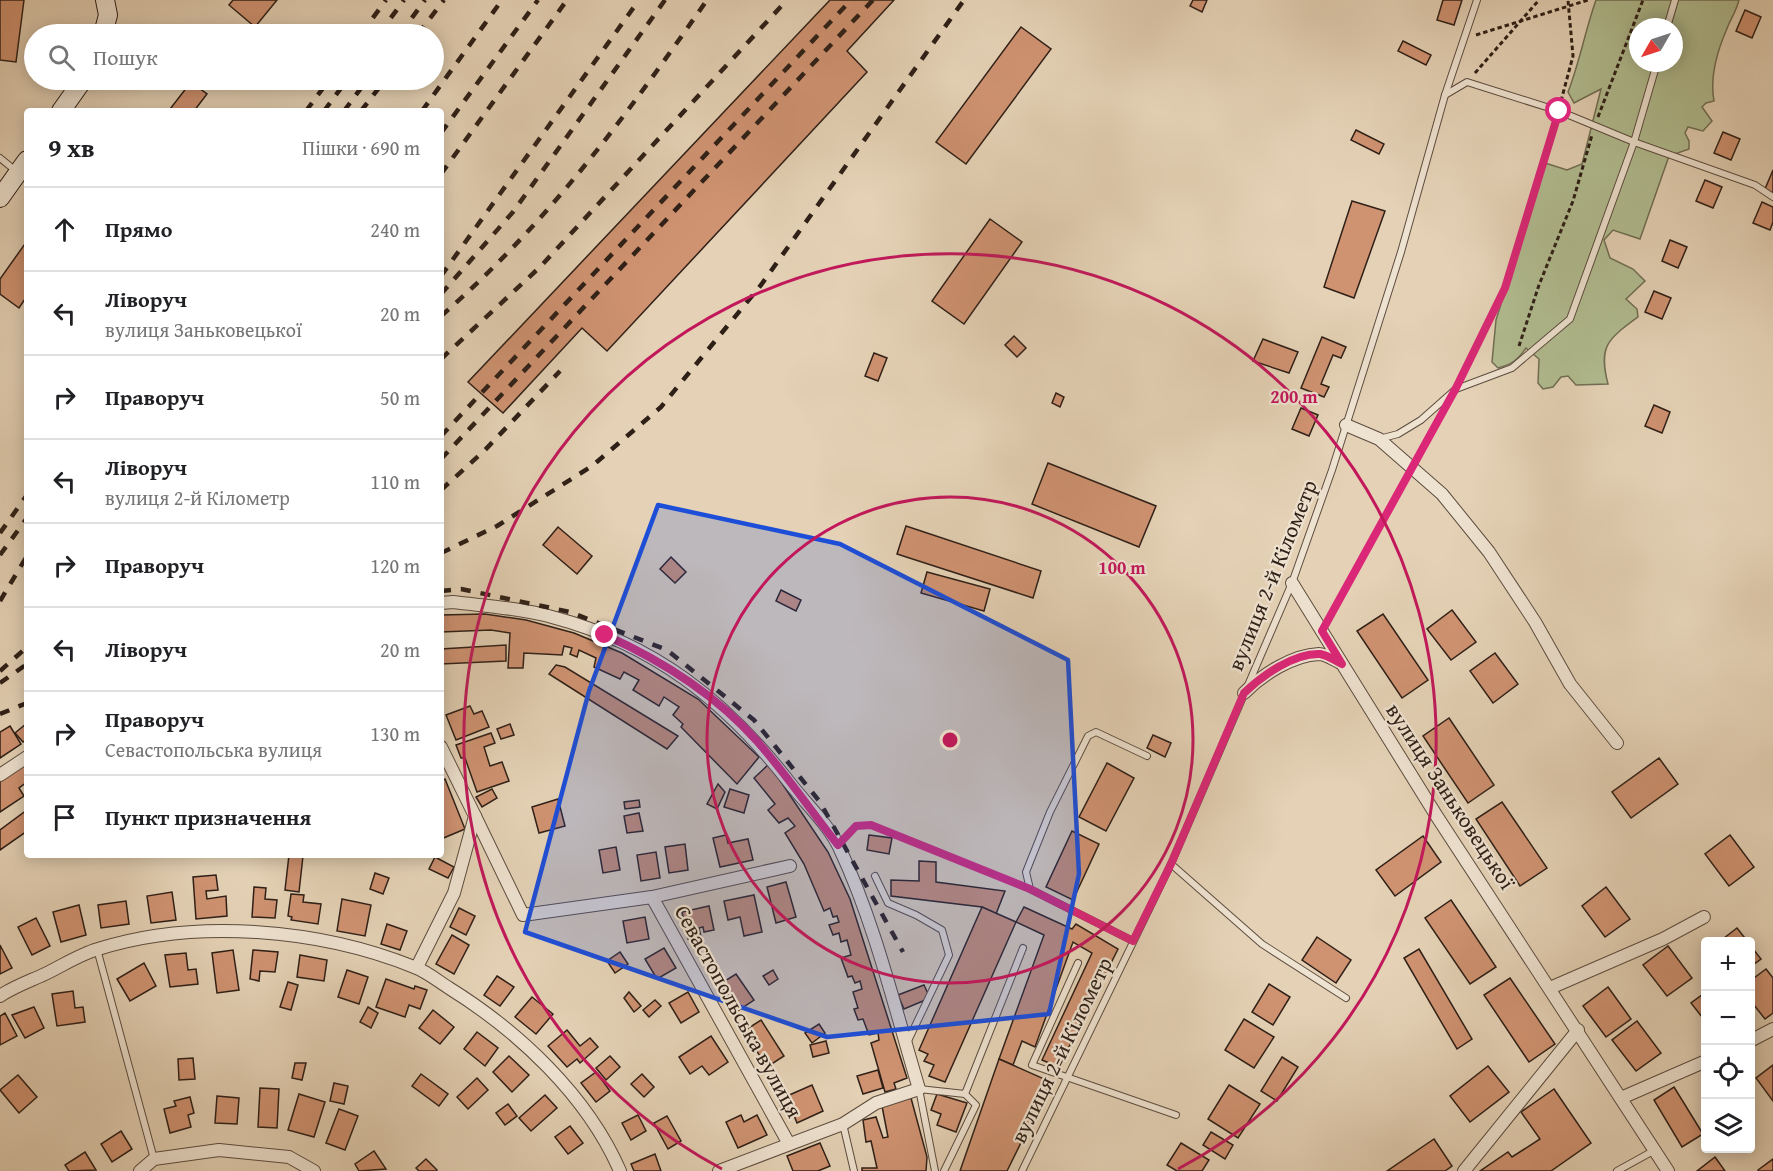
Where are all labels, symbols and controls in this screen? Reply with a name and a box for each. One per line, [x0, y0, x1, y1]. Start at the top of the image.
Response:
north arrow [1629, 18, 1683, 72]
search box [24, 24, 444, 90]
icon: search [45, 41, 78, 74]
text: Пошук [93, 41, 158, 73]
route start [1545, 97, 1571, 123]
text: 9 хв [48, 128, 95, 167]
text: Пішки · 690 m [302, 133, 420, 162]
icon: ahead [48, 213, 81, 246]
text: Прямо [105, 213, 172, 245]
text: 240 m [370, 215, 420, 244]
text: Ліворуч [105, 283, 187, 315]
icon: left [48, 297, 81, 330]
text: 20 m [380, 299, 420, 328]
text: вулиця Заньковецької [105, 315, 302, 344]
icon: right [48, 381, 81, 414]
text: Праворуч [105, 381, 204, 413]
text: 50 m [380, 383, 420, 412]
text: 200 m [1270, 383, 1318, 410]
text: Ліворуч [105, 451, 187, 483]
icon: left [48, 465, 81, 498]
text: 110 m [370, 467, 420, 496]
street label: вулиця 2-й Кілометр [1219, 475, 1325, 675]
text: вулиця 2-й Кілометр [105, 483, 290, 512]
icon: right [48, 549, 81, 582]
text: Праворуч [105, 549, 204, 581]
text: 120 m [370, 551, 420, 580]
text: 100 m [1098, 554, 1146, 581]
route end [591, 621, 617, 647]
icon: left [48, 633, 81, 666]
text: Ліворуч [105, 633, 187, 665]
text: 20 m [380, 635, 420, 664]
street label: вулиця Заньковецької [1379, 696, 1524, 896]
text: Праворуч [105, 703, 204, 735]
icon: right [48, 717, 81, 750]
text: 130 m [370, 719, 420, 748]
centre of rings [940, 730, 960, 750]
text: Севастопольська вулиця [105, 735, 322, 764]
icon: arrive [48, 801, 81, 834]
text: Пункт призначення [105, 801, 311, 833]
street label: Севастопольська вулиця [667, 899, 811, 1123]
map controls [1701, 937, 1755, 1153]
button: + [1701, 937, 1755, 991]
street label: вулиця 2-й Кілометр [1002, 952, 1120, 1148]
button: − [1701, 991, 1755, 1045]
button: locate [1701, 1045, 1755, 1099]
button: layers [1701, 1099, 1755, 1153]

